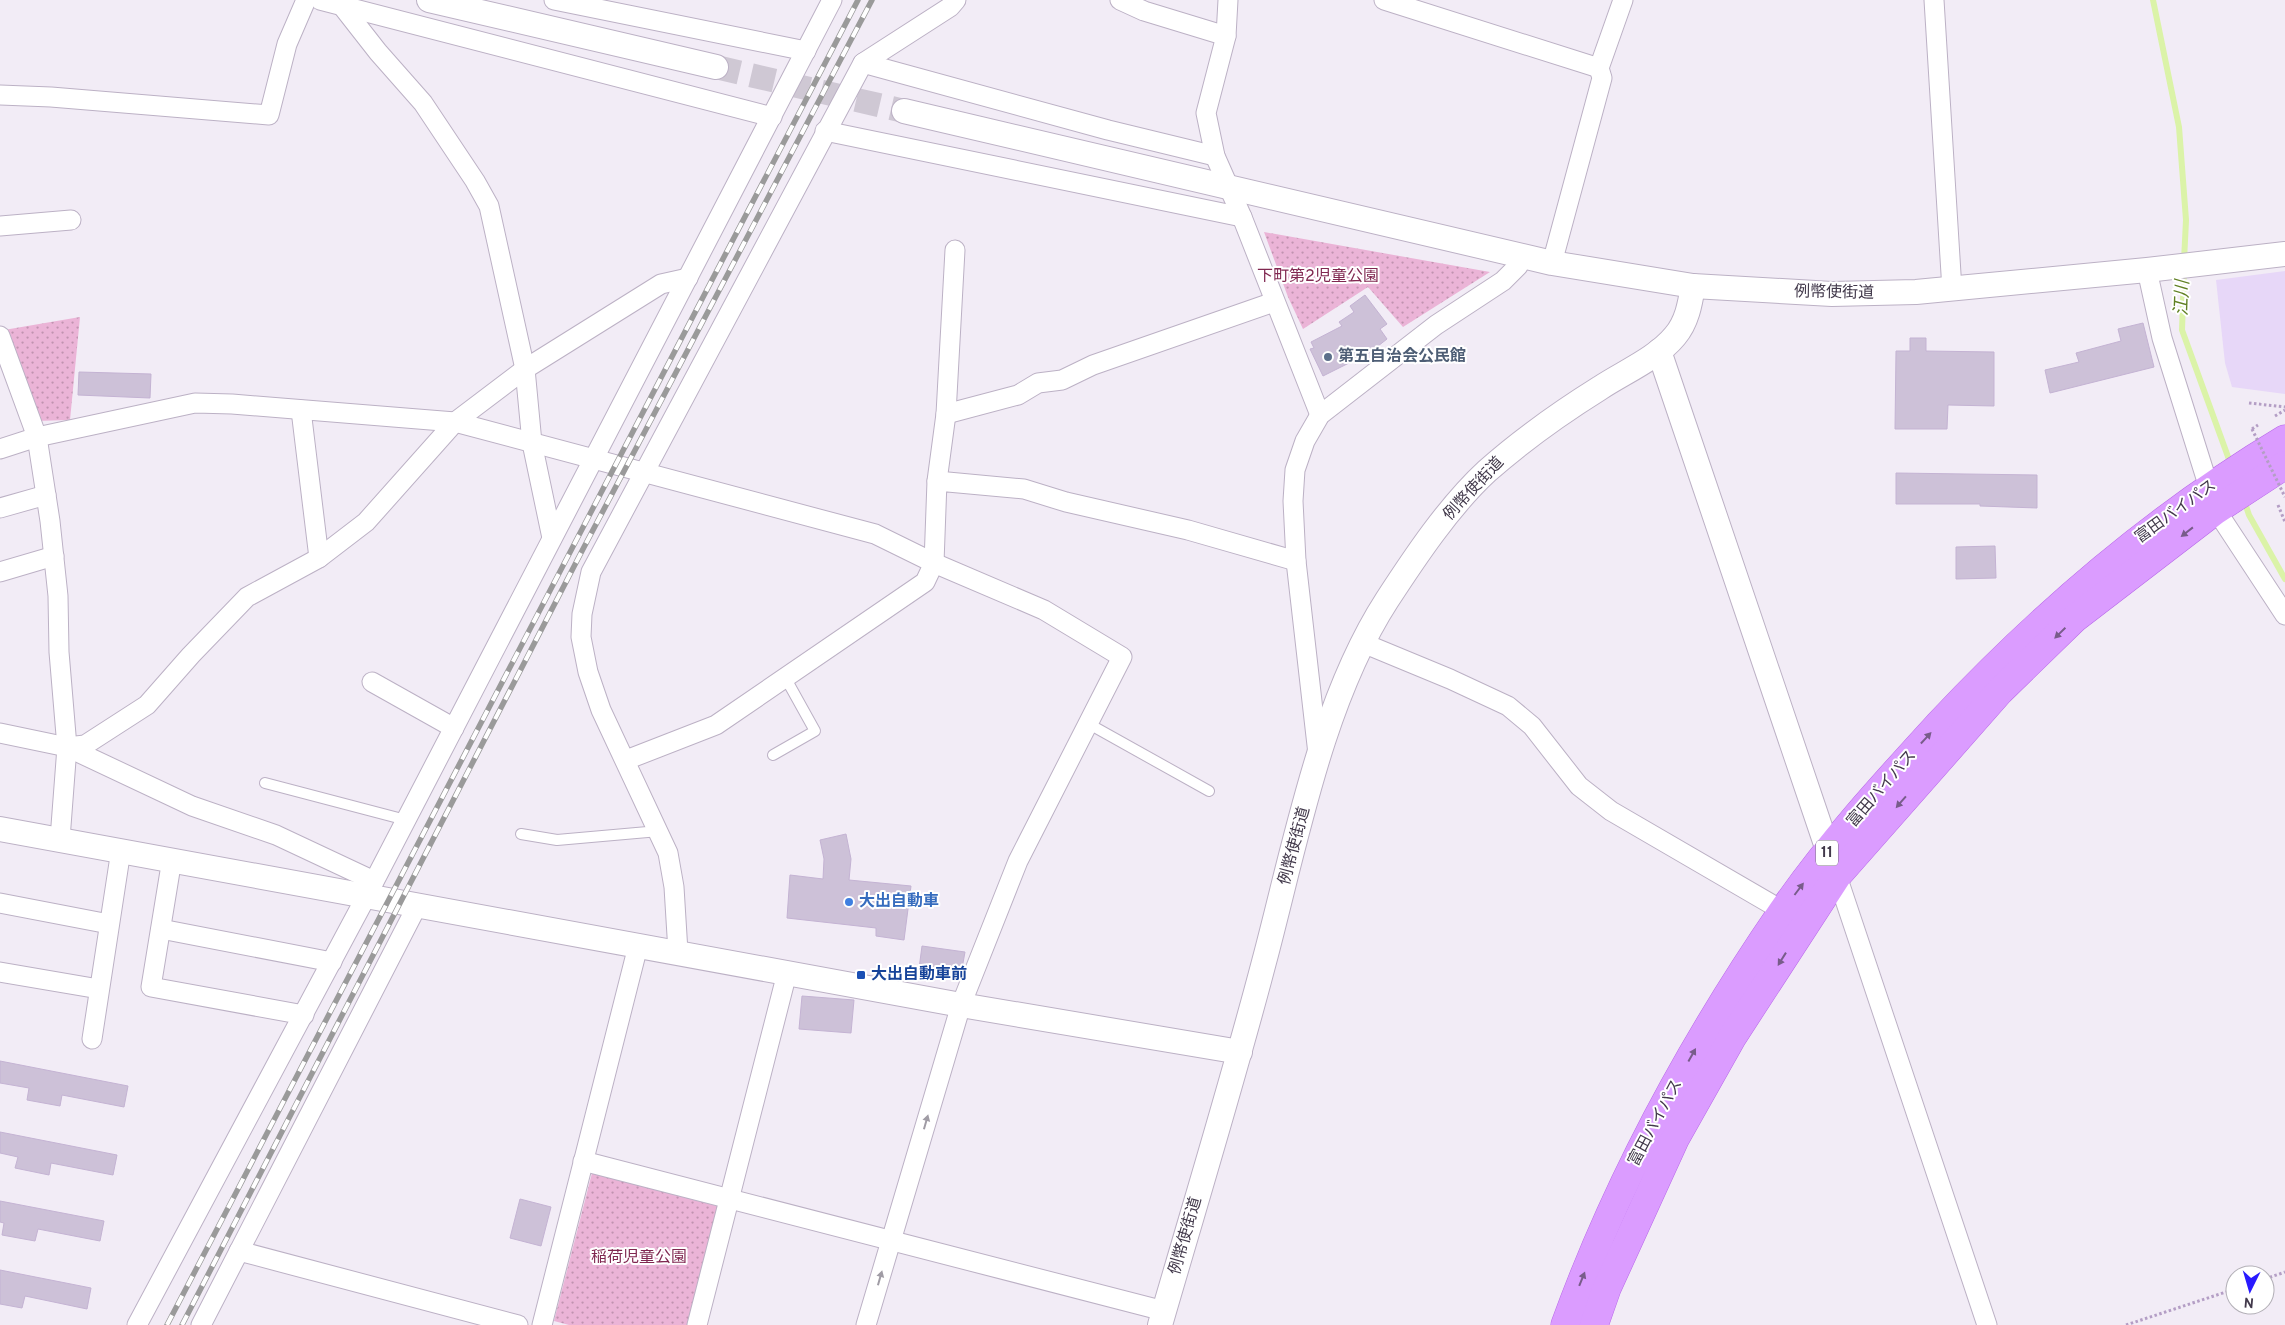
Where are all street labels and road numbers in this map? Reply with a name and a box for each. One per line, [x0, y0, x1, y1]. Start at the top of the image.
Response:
street label: 例幣使街道 [1794, 282, 1874, 304]
street label: 例幣使街道 [1439, 453, 1509, 525]
street label: 富田バイパス [2131, 476, 2221, 548]
street label: 富田バイパス [1843, 746, 1921, 832]
street label: 例幣使街道 [1275, 805, 1315, 887]
road number: 11 [1816, 840, 1838, 866]
street label: 富田バイパス [1625, 1076, 1687, 1170]
street label: 例幣使街道 [1165, 1195, 1207, 1277]

